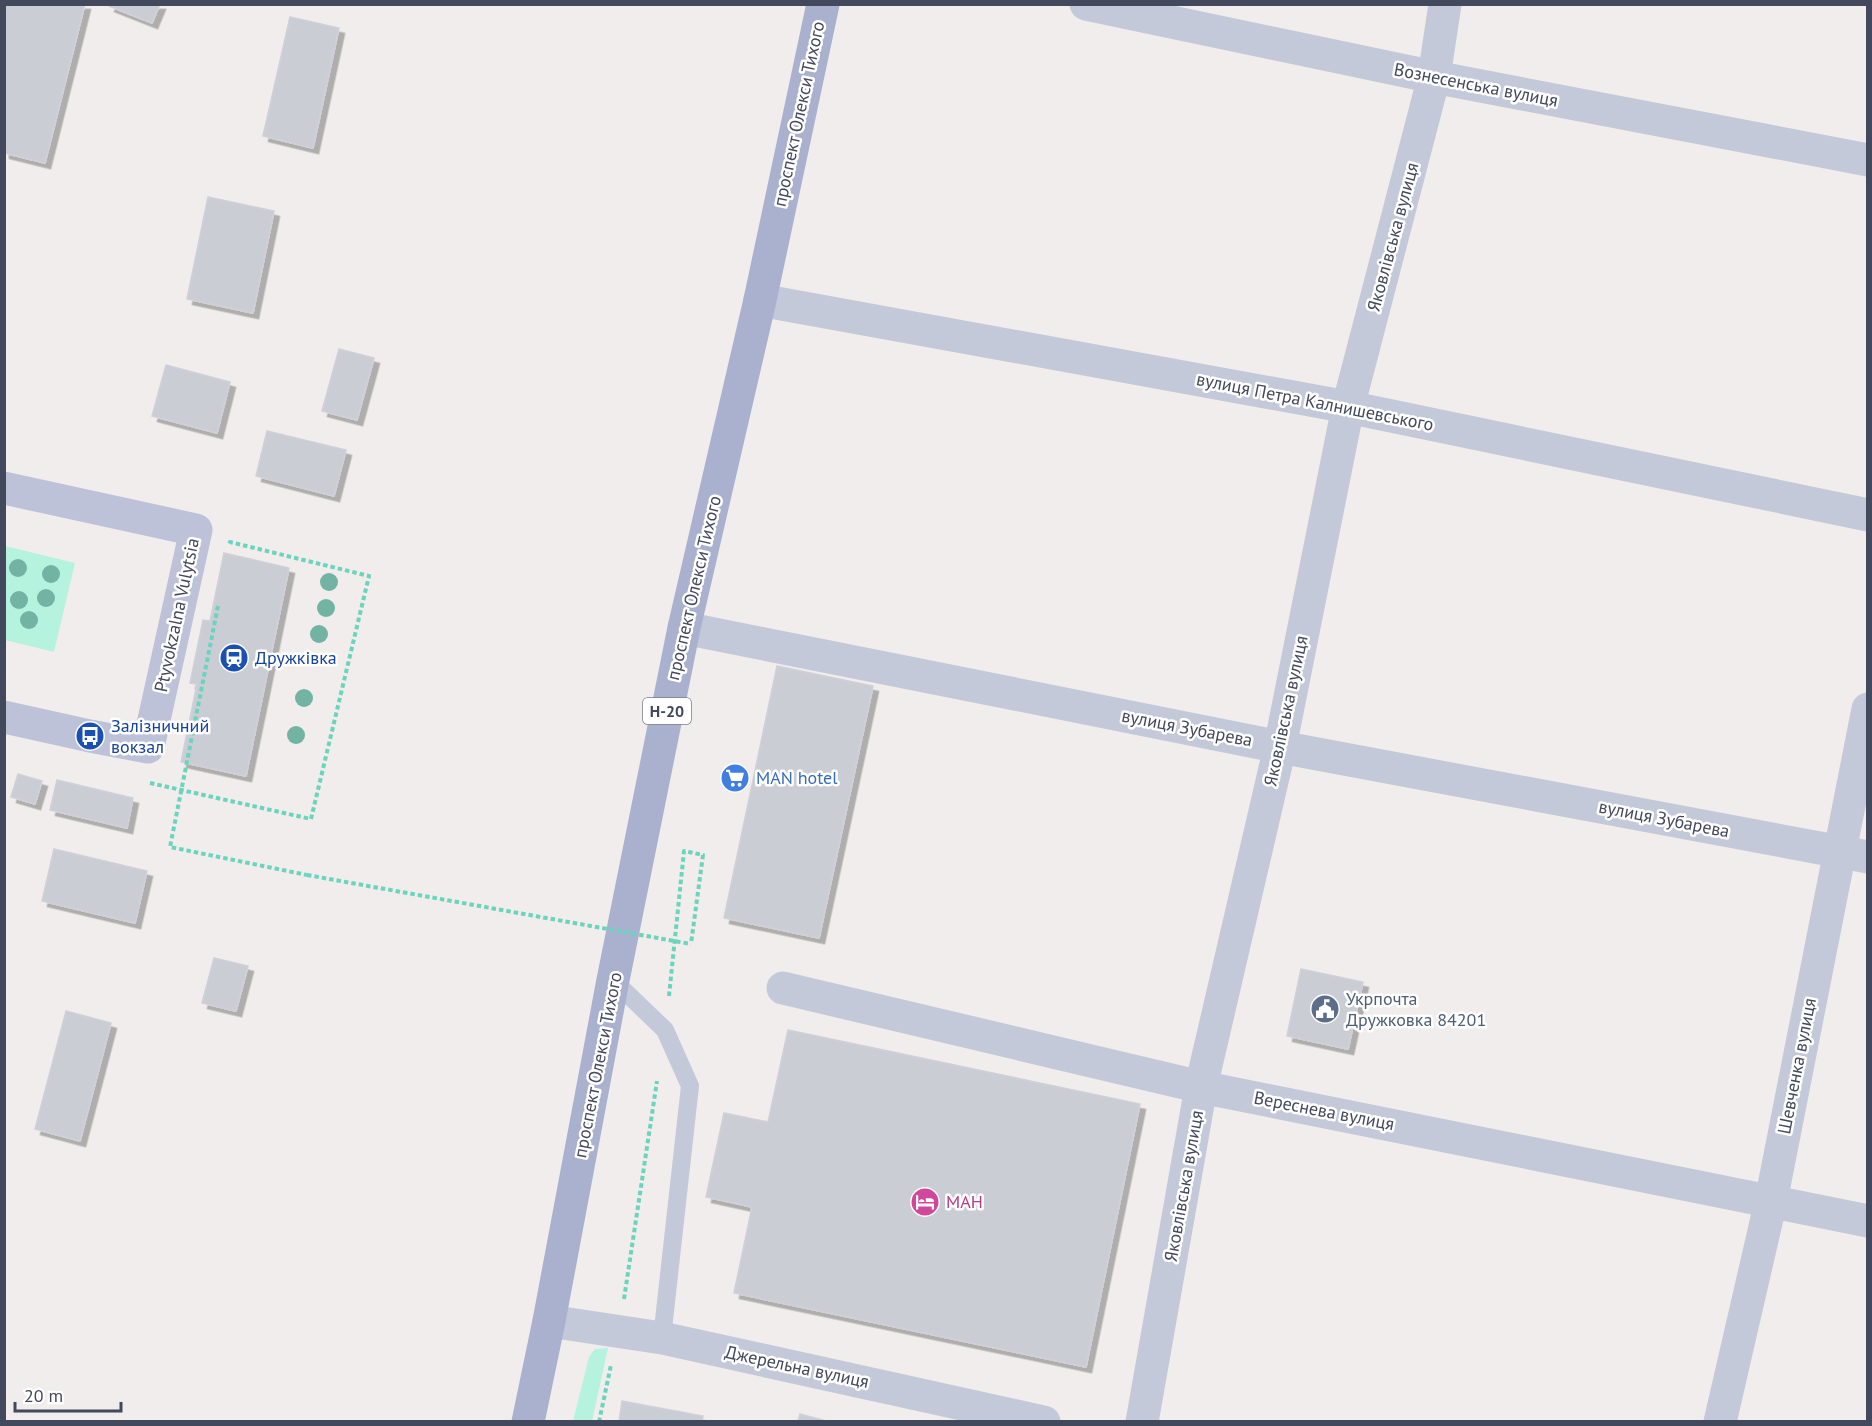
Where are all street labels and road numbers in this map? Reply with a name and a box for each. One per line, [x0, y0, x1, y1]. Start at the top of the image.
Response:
street label: проспект Олекси Тихого [768, 19, 829, 209]
street label: Вознесенська вулиця [1392, 57, 1560, 112]
street label: Яковлівська вулиця [1362, 160, 1423, 314]
street label: вулиця Петра Калнишевського [1194, 367, 1436, 436]
street label: проспект Олекси Тихого [661, 493, 726, 682]
street label: Ptyvokzalna Vulytsia [149, 536, 204, 694]
street label: Яковлівська вулиця [1258, 634, 1313, 788]
road number: Н-20 [643, 698, 691, 724]
street label: вулиця Зубарева [1120, 704, 1254, 751]
street label: вулиця Зубарева [1597, 795, 1731, 842]
street label: проспект Олекси Тихого [568, 970, 627, 1160]
street label: Шевченка вулиця [1772, 996, 1821, 1136]
street label: Вереснева вулиця [1252, 1086, 1396, 1135]
street label: Яковлівська вулиця [1159, 1108, 1208, 1263]
street label: Джерельна вулиця [723, 1340, 871, 1393]

